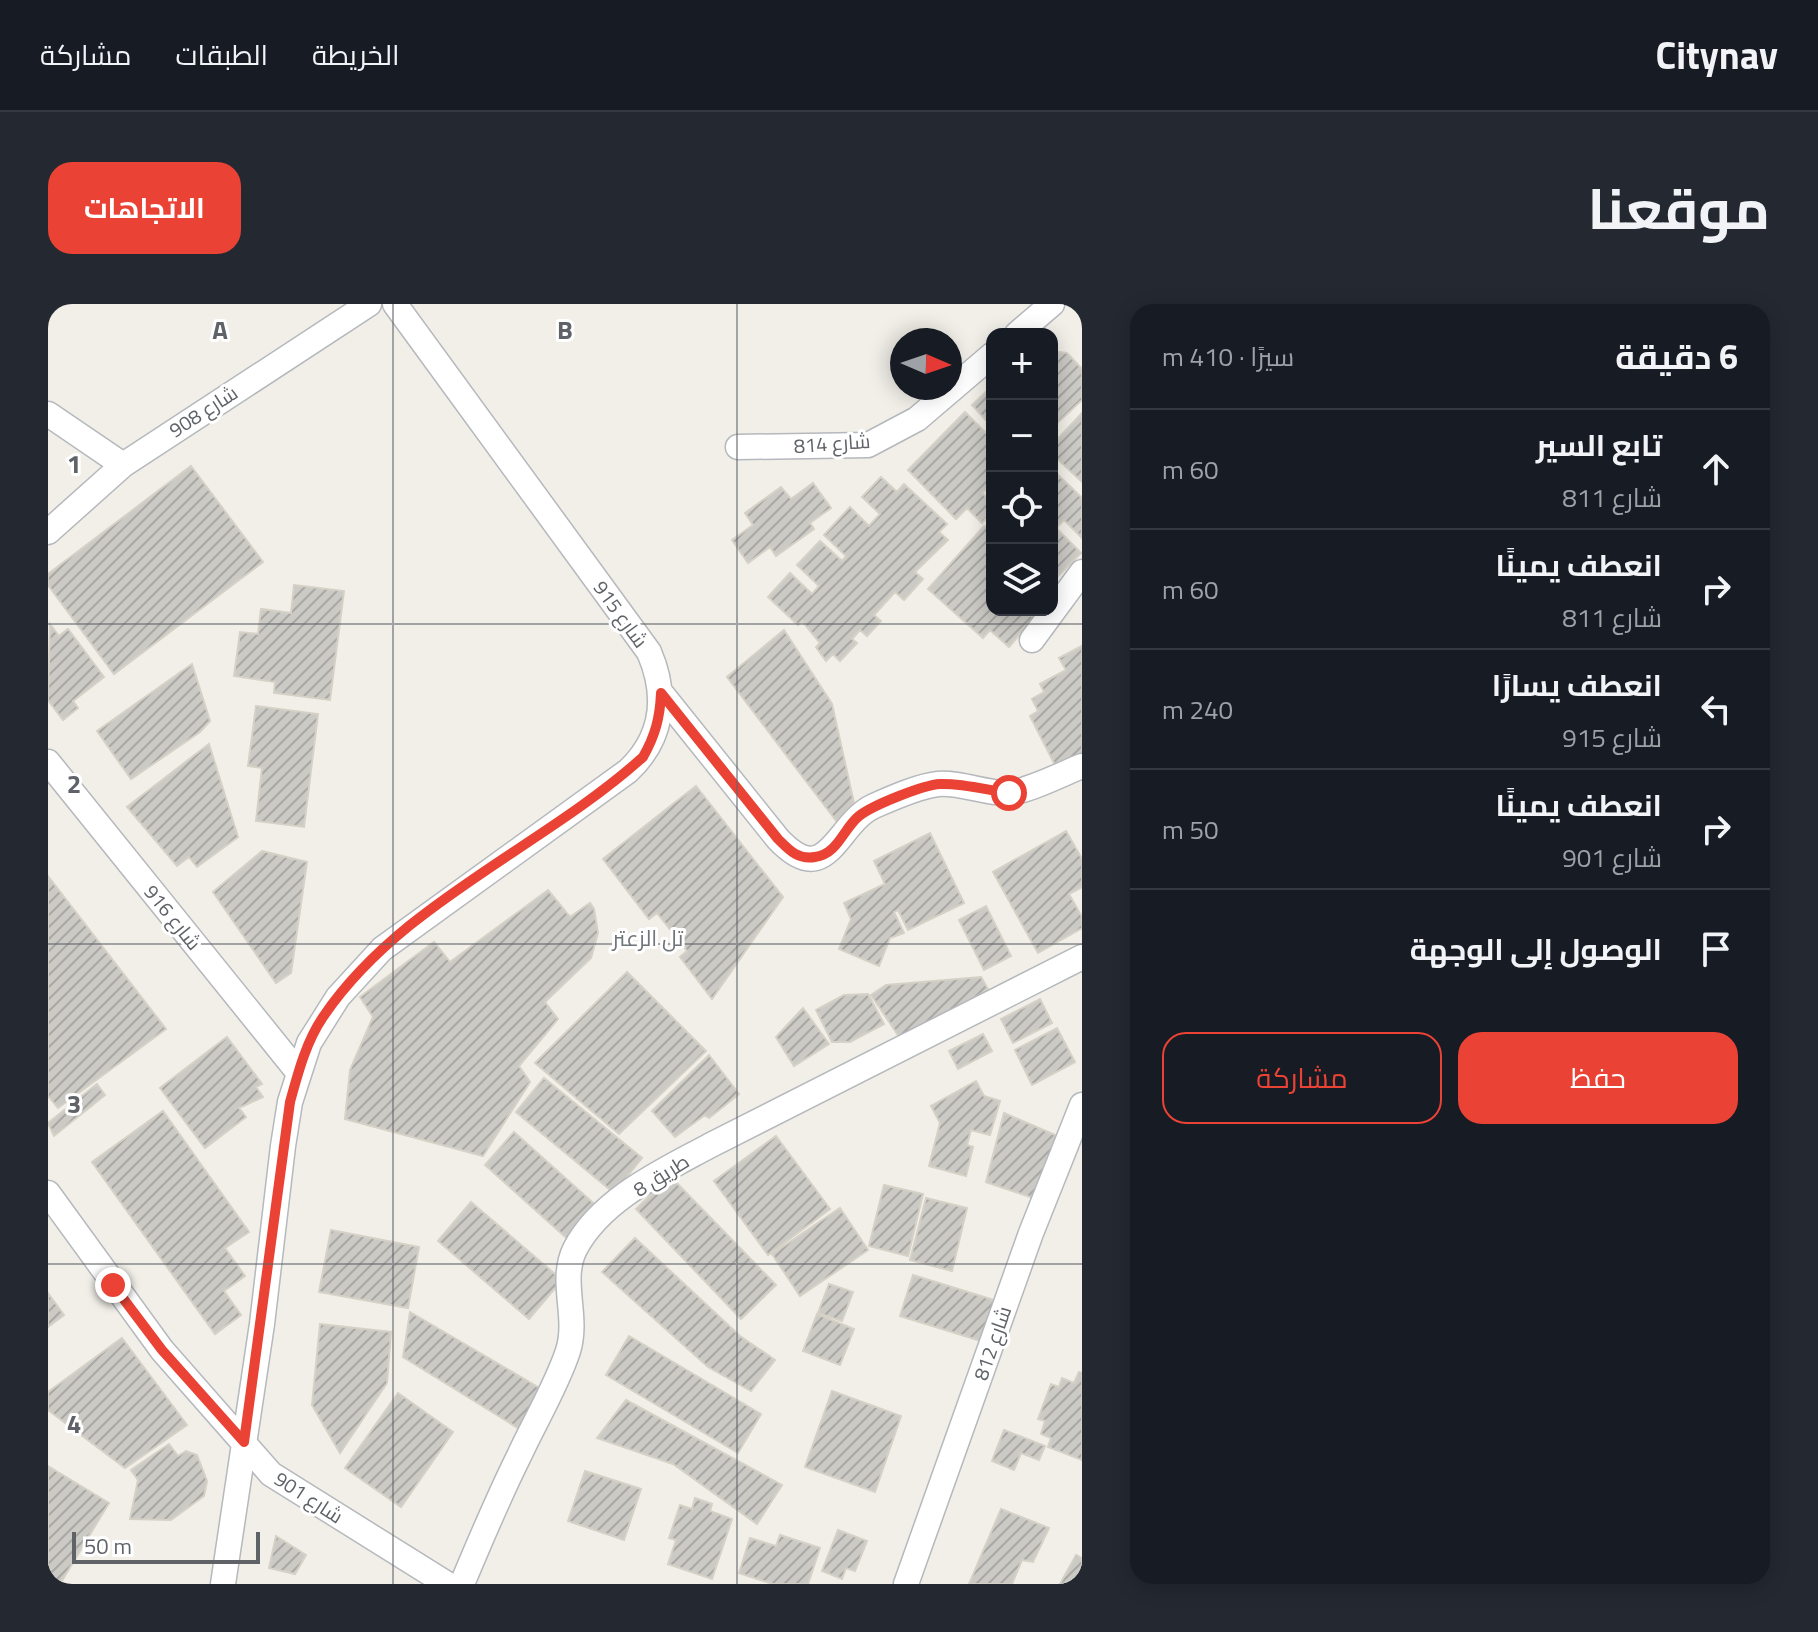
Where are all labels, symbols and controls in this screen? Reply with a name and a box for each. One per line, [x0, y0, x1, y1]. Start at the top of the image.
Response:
text: Citynav [1656, 26, 1778, 84]
text: مشاركة [40, 33, 131, 76]
text: الطبقات [175, 33, 268, 76]
text: الخريطة [312, 33, 399, 76]
button: الاتجاهات [48, 162, 241, 254]
text: موقعنا [1587, 166, 1770, 251]
text: A [212, 310, 228, 349]
text: B [557, 310, 573, 349]
north arrow [890, 328, 962, 400]
map controls [986, 328, 1058, 616]
button: + [986, 328, 1058, 400]
text: 6 دقيقة [1615, 330, 1738, 382]
text: سيرًا · 410 m [1162, 337, 1294, 376]
street label: شارع 908 [162, 377, 244, 445]
button: − [986, 400, 1058, 472]
text: تابع السير [1536, 422, 1662, 468]
street label: شارع 814 [793, 425, 871, 461]
text: 1 [67, 444, 81, 483]
icon: ahead [1694, 447, 1738, 491]
text: 60 m [1162, 450, 1219, 489]
button: locate [986, 472, 1058, 544]
text: شارع 811 [1562, 478, 1662, 517]
text: انعطف يمينًا [1495, 542, 1662, 588]
button: layers [986, 544, 1058, 616]
icon: right [1694, 567, 1738, 611]
text: 60 m [1162, 570, 1219, 609]
street label: شارع 915 [586, 574, 656, 654]
text: شارع 811 [1562, 598, 1662, 637]
text: انعطف يسارًا [1492, 662, 1662, 708]
icon: left [1694, 687, 1738, 731]
text: 240 m [1162, 690, 1233, 729]
text: شارع 915 [1562, 718, 1662, 757]
text: 2 [67, 764, 81, 803]
route start [991, 775, 1027, 811]
text: انعطف يمينًا [1495, 782, 1662, 828]
icon: right [1694, 807, 1738, 851]
text: 50 m [1162, 810, 1219, 849]
text: شارع 901 [1562, 838, 1662, 877]
street label: شارع 916 [137, 877, 209, 957]
district label: تل الزعتر [611, 921, 683, 955]
text: الوصول إلى الوجهة [1410, 926, 1662, 972]
icon: arrive [1694, 927, 1738, 971]
button: مشاركة [1162, 1032, 1442, 1124]
button: حفظ [1458, 1032, 1738, 1124]
text: 3 [67, 1084, 81, 1123]
street label: طريق 8 [627, 1146, 695, 1204]
route end [95, 1267, 131, 1303]
street label: شارع 812 [965, 1302, 1019, 1384]
text: 4 [67, 1404, 81, 1443]
street label: شارع 901 [268, 1463, 350, 1531]
scale bar [72, 1528, 260, 1564]
text: 50 m [84, 1529, 132, 1563]

